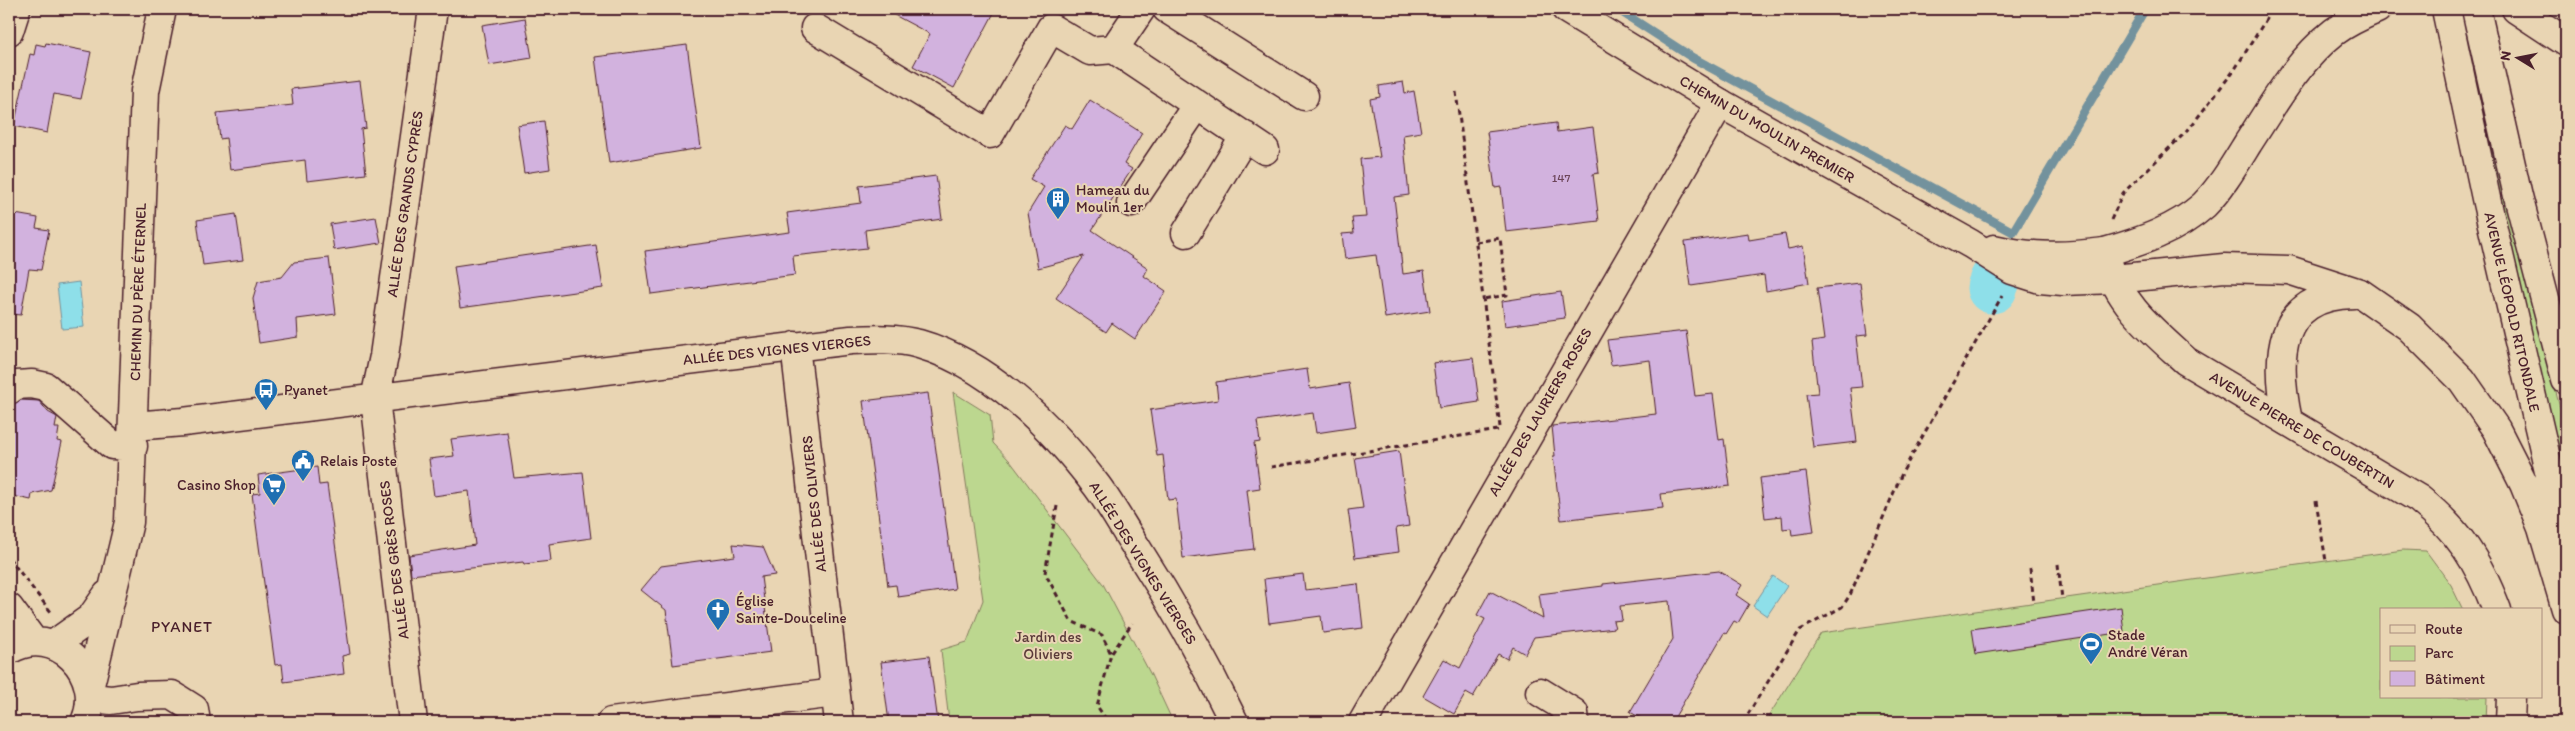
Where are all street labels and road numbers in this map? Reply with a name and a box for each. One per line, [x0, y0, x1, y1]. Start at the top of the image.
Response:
street label: CHEMIN DU MOULIN PREMIER [1676, 71, 1858, 187]
street label: ALLÉE DES GRANDS CYPRÈS [383, 110, 427, 298]
street label: CHEMIN DU PÈRE ÉTERNEL [126, 202, 150, 381]
street label: AVENUE LÉOPOLD RITONDALE [2480, 210, 2544, 414]
street label: ALLÉE DES LAURIERS ROSES [1484, 325, 1596, 499]
street label: ALLÉE DES VIGNES VIERGES [682, 331, 872, 369]
street label: AVENUE PIERRE DE COUBERTIN [2206, 368, 2398, 492]
street label: ALLÉE DES OLIVIERS [798, 435, 830, 573]
street label: ALLÉE DES VIGNES VIERGES [1085, 478, 1201, 648]
street label: ALLÉE DES GRÈS ROSES [375, 480, 413, 640]

